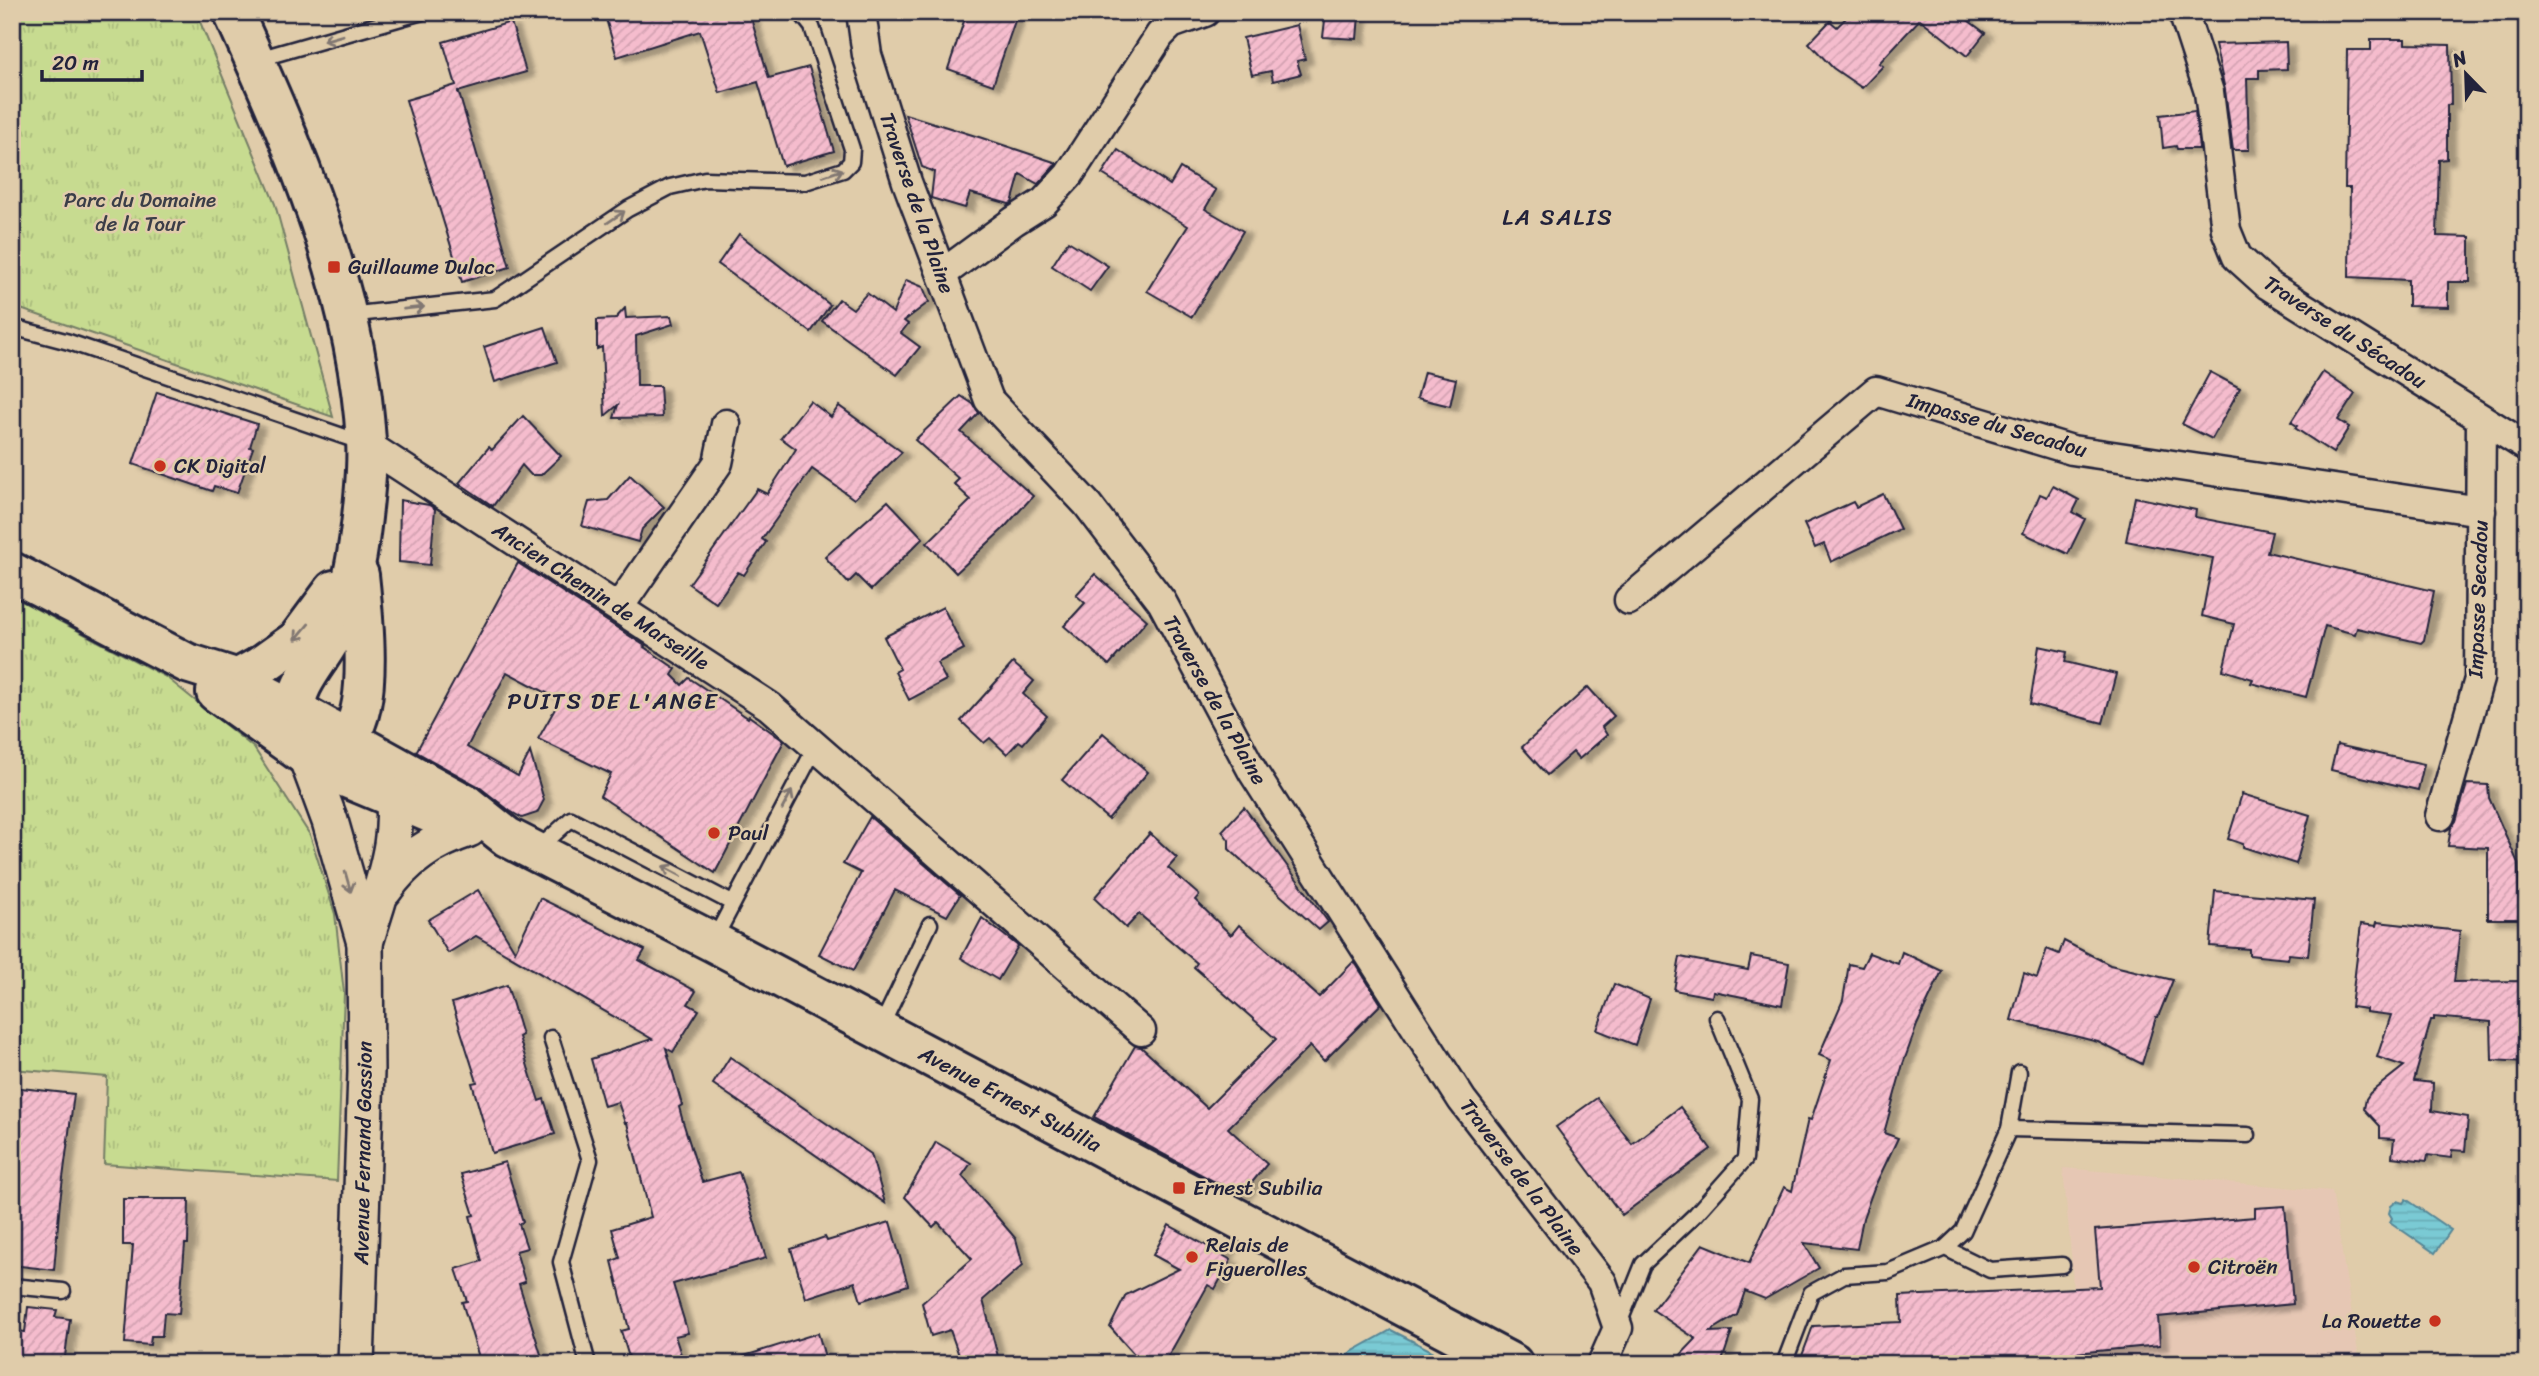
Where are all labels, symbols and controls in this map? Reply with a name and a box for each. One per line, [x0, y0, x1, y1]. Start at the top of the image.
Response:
one-way arrow [322, 32, 344, 45]
scale bar [42, 38, 142, 82]
north arrow [2430, 38, 2500, 108]
text: N [2446, 41, 2473, 77]
text: 20 m [52, 44, 99, 82]
street label: Traverse de la Plaine [868, 107, 966, 299]
one-way arrow [822, 166, 844, 178]
park label: Parc du Domaine de la Tour [64, 181, 216, 243]
district label: LA SALIS [1502, 197, 1614, 238]
one-way arrow [606, 210, 625, 224]
place label: Guillaume Dulac [348, 248, 495, 286]
marker: Guillaume Dulac [326, 259, 342, 275]
street label: Traverse du Sécadou [2255, 265, 2435, 400]
one-way arrow [402, 301, 425, 314]
street label: Impasse du Secadou [1901, 381, 2092, 469]
place label: CK Digital [174, 447, 267, 485]
marker: CK Digital [152, 458, 168, 474]
street label: Ancien Chemin de Marseille [484, 511, 717, 681]
street label: Impasse Secadou [2456, 519, 2500, 680]
street label: Traverse de la Plaine [1152, 608, 1278, 792]
one-way arrow [295, 623, 310, 641]
district label: PUITS DE L'ANGE [507, 681, 719, 722]
one-way arrow [781, 790, 794, 811]
place label: Paul [728, 814, 770, 852]
marker: Paul [706, 825, 722, 841]
one-way arrow [662, 864, 683, 878]
one-way arrow [342, 871, 355, 893]
street label: Avenue Ernest Subilia [911, 1034, 1109, 1164]
street label: Avenue Fernand Gassion [342, 1041, 384, 1266]
street label: Traverse de la Plaine [1450, 1090, 1594, 1264]
place label: Ernest Subilia [1193, 1169, 1323, 1207]
marker: Ernest Subilia [1171, 1180, 1187, 1196]
place label: Relais de Figuerolles [1206, 1226, 1307, 1288]
place label: Citroën [2208, 1248, 2278, 1286]
marker: Relais de Figuerolles [1184, 1249, 1200, 1265]
marker: Citroën [2186, 1259, 2202, 1275]
place label: La Rouette [2322, 1302, 2421, 1340]
marker: La Rouette [2427, 1313, 2443, 1329]

